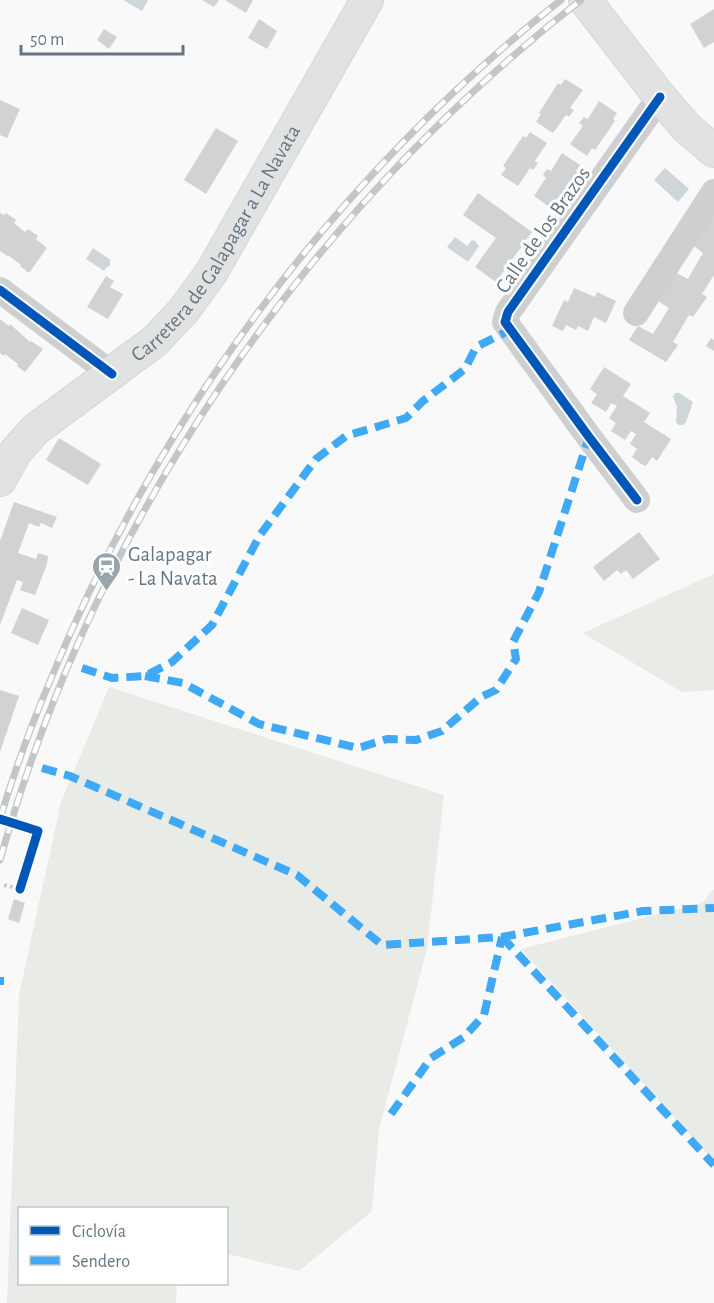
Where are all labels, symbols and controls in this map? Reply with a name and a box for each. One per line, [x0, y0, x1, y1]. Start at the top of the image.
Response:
scale bar [21, 18, 183, 56]
text: 50 m [30, 31, 64, 49]
street label: Carretera de Galapagar a La Navata [127, 121, 304, 365]
street label: Calle de los Brazos [492, 163, 594, 297]
place label: Galapagar - La Navata [128, 544, 218, 589]
station icon: Galapagar - La Navata [91, 550, 123, 592]
legend [18, 1207, 228, 1285]
text: Ciclovía [72, 1223, 126, 1241]
text: Sendero [72, 1253, 130, 1271]

